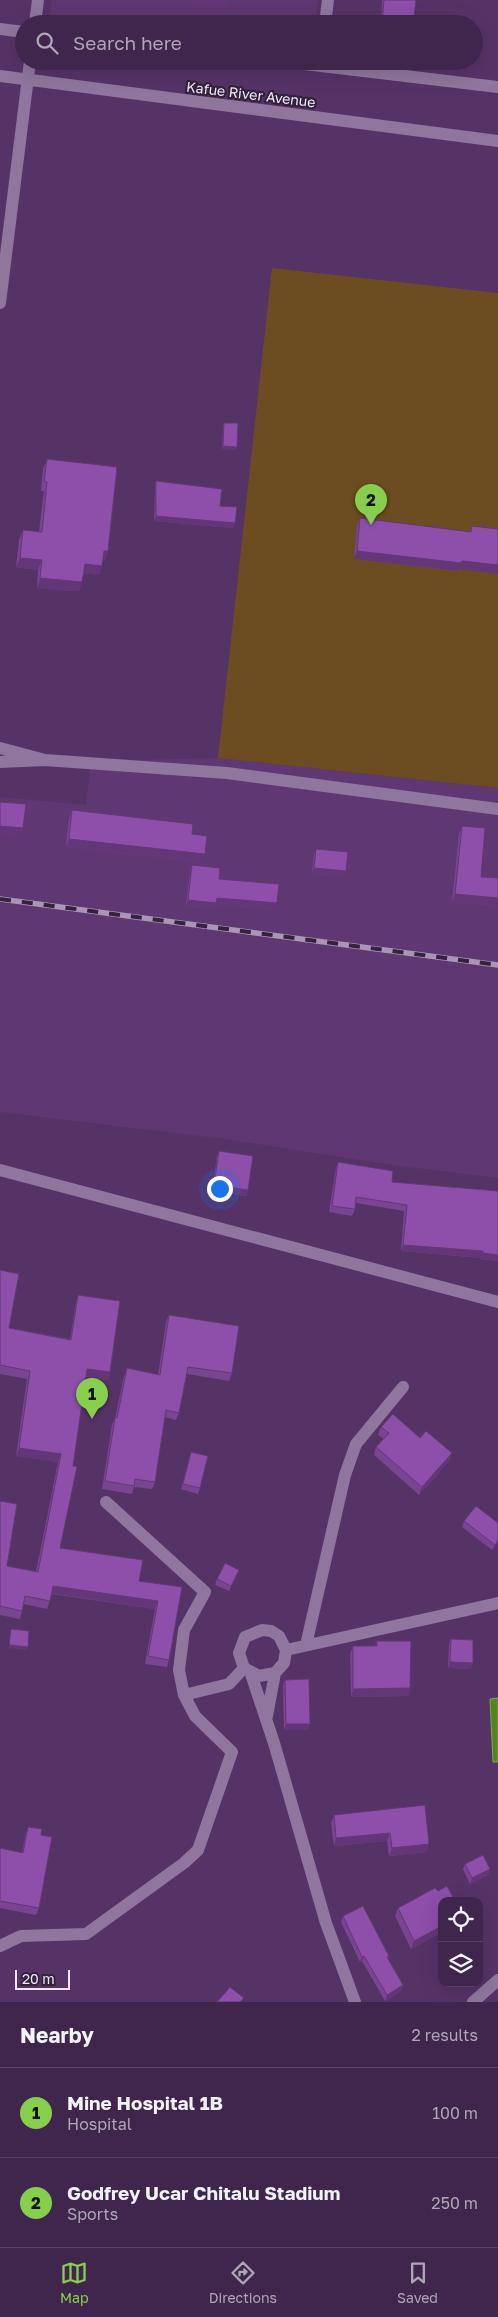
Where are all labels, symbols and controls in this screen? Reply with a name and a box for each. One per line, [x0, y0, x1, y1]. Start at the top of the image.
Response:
search box [15, 15, 483, 70]
icon: search [33, 29, 61, 57]
text: Search here [73, 31, 182, 54]
street label: Kafue River Avenue [185, 78, 317, 110]
pin: 2 [355, 484, 387, 525]
your location [207, 1176, 233, 1202]
pin: 1 [76, 1378, 108, 1419]
map controls [438, 1897, 483, 1987]
button: locate [438, 1897, 483, 1942]
button: layers [438, 1942, 483, 1987]
scale bar [15, 1967, 70, 1990]
text: 20 m [22, 1970, 55, 1987]
text: Nearby [20, 2022, 94, 2048]
text: 2 results [412, 2025, 478, 2045]
text: Mine Hospital 1B [67, 2091, 223, 2114]
text: 1 [32, 2103, 40, 2123]
text: 100 m [432, 2103, 478, 2123]
text: Hospital [67, 2114, 132, 2134]
text: Godfrey Ucar Chitalu Stadium [67, 2181, 340, 2204]
text: 2 [31, 2193, 41, 2213]
text: 250 m [431, 2193, 478, 2213]
text: Sports [67, 2204, 118, 2224]
tab: Map [60, 2259, 89, 2306]
tab: Directions [209, 2259, 277, 2306]
tab: Saved [397, 2259, 438, 2306]

